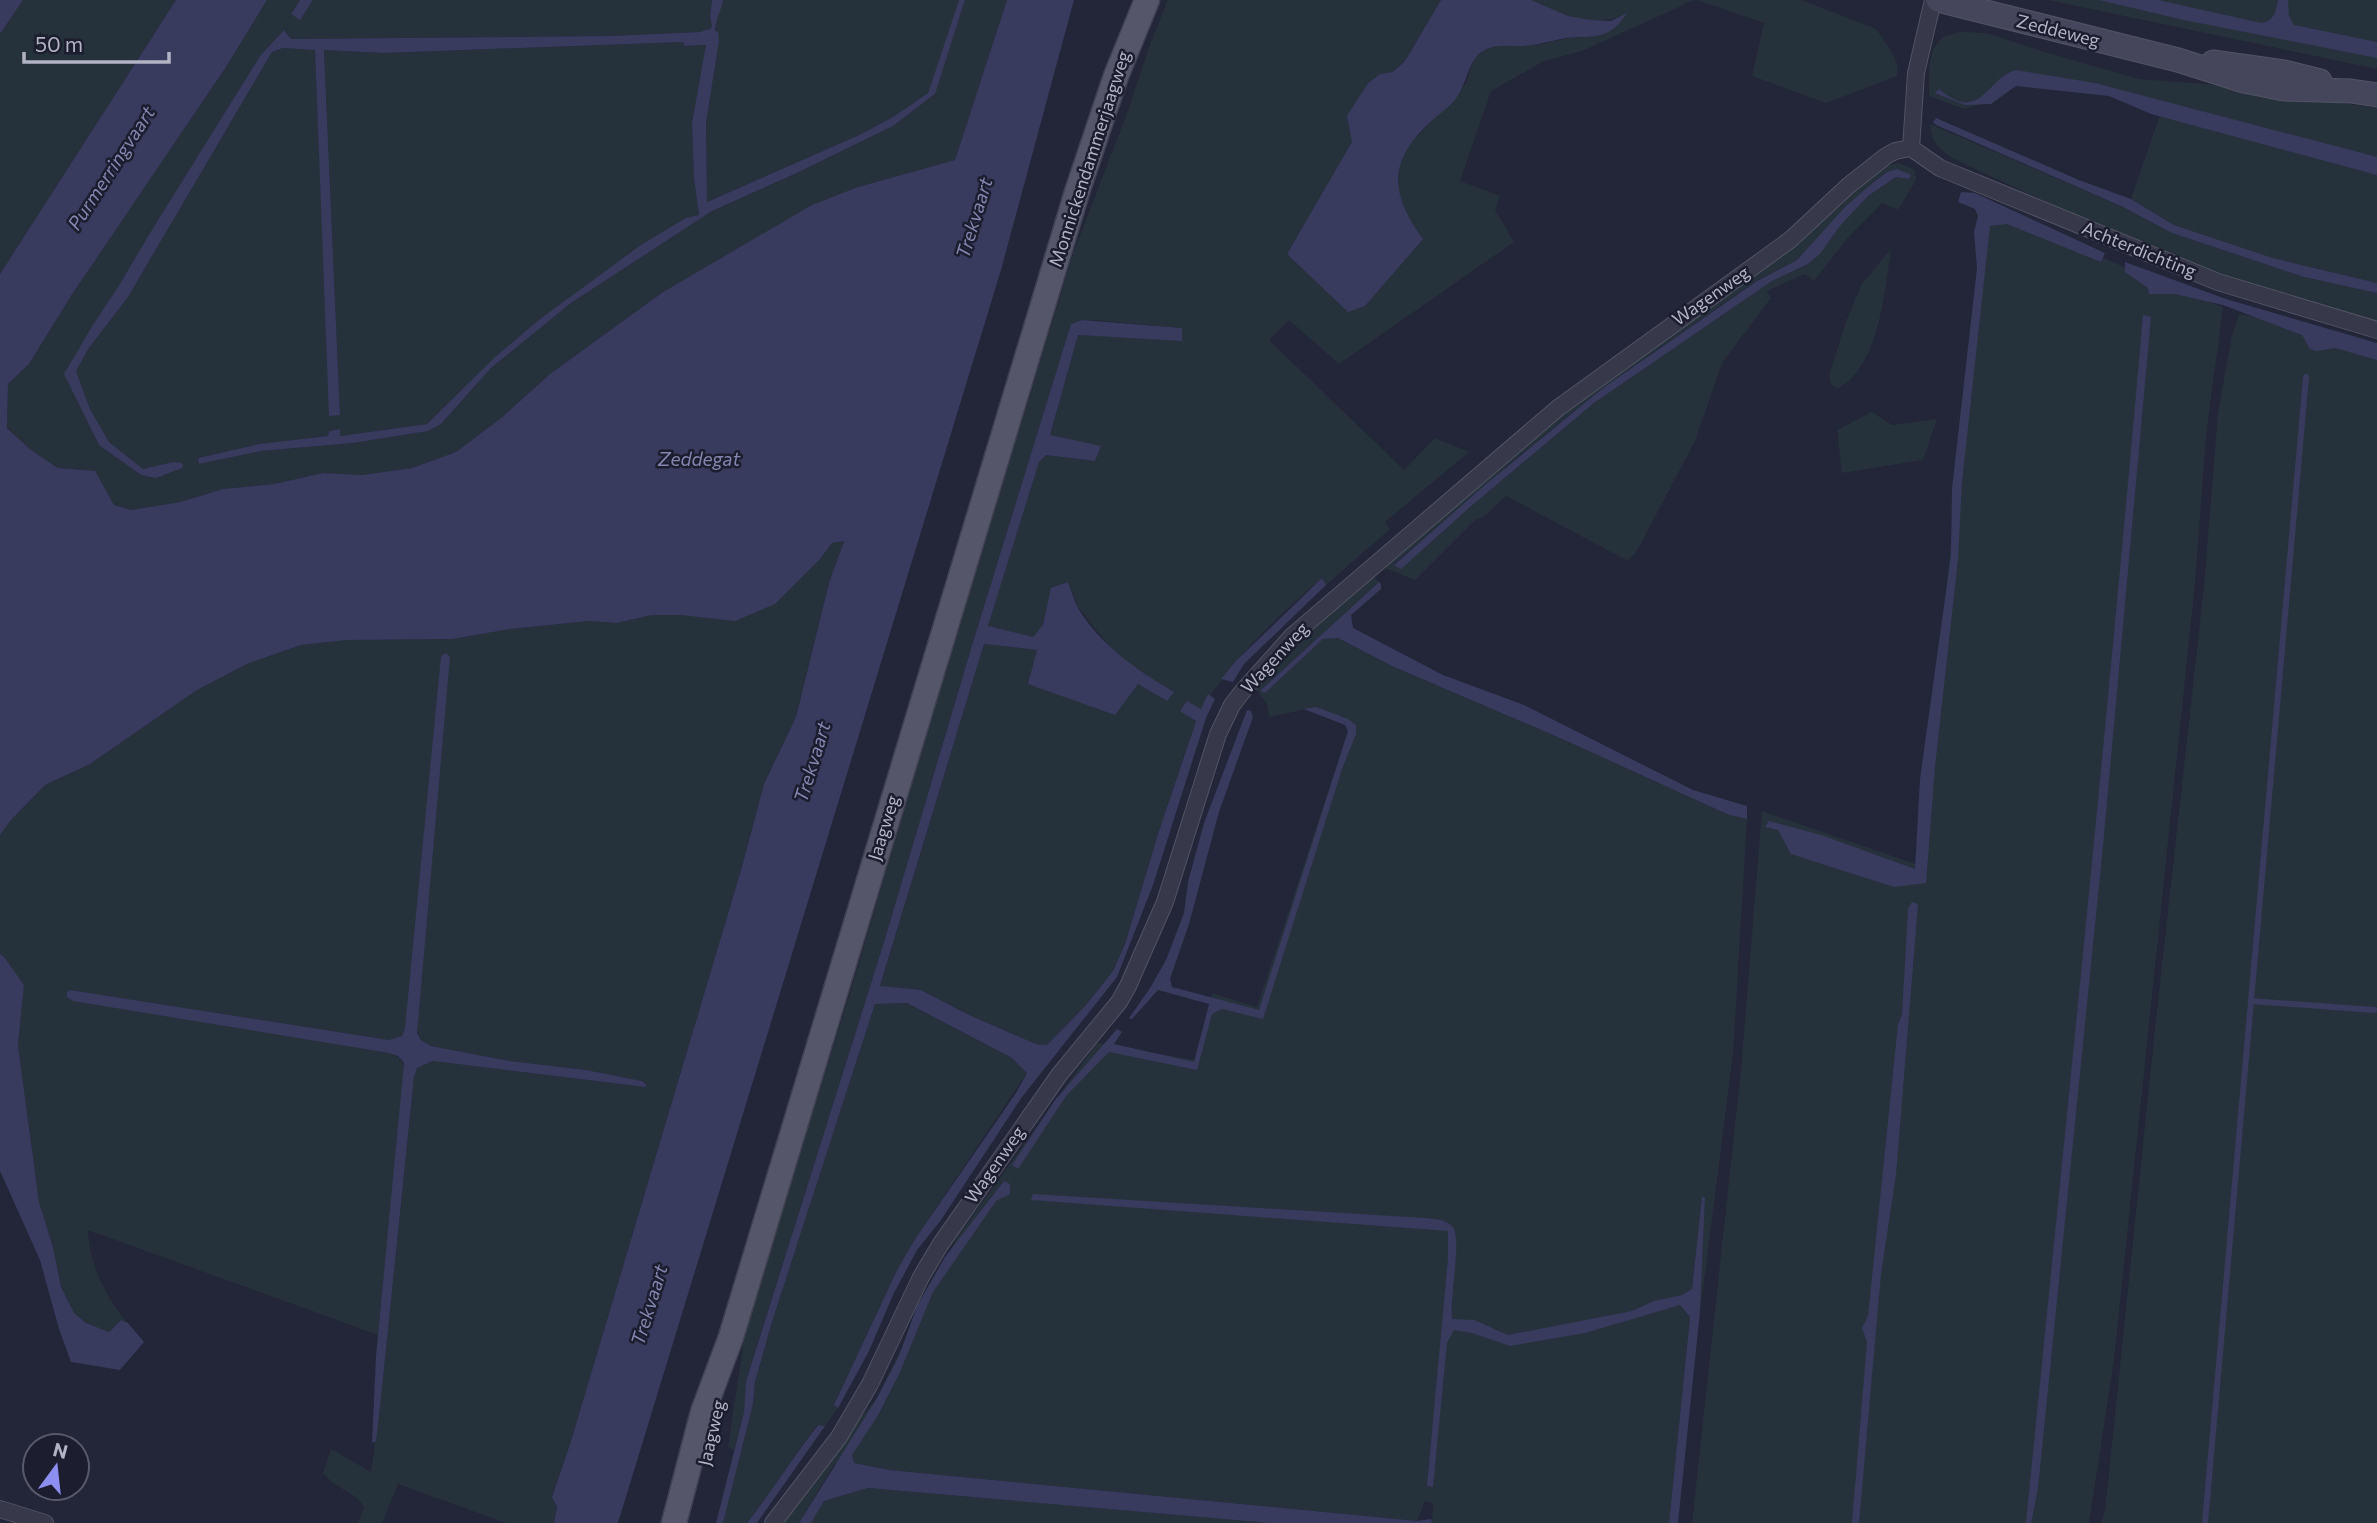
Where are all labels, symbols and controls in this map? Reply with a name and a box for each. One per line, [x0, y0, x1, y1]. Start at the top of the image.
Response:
street label: Zeddeweg [2014, 9, 2102, 51]
scale bar [24, 21, 170, 65]
text: 50 m [35, 31, 83, 56]
street label: Monnickendammerjaagweg [1044, 48, 1134, 269]
water label: Purmerringvaart [62, 101, 160, 234]
water label: Trekvaart [950, 174, 997, 261]
street label: Achterdichting [2079, 216, 2200, 282]
street label: Wagenweg [1668, 260, 1754, 330]
water label: Zeddegat [657, 447, 742, 470]
street label: Wagenweg [1236, 617, 1313, 697]
water label: Trekvaart [788, 718, 835, 805]
street label: Jaagweg [863, 792, 903, 863]
street label: Wagenweg [960, 1121, 1029, 1207]
water label: Trekvaart [625, 1261, 672, 1348]
street label: Jaagweg [693, 1397, 729, 1468]
north arrow [21, 1432, 91, 1502]
text: N [51, 1437, 70, 1463]

